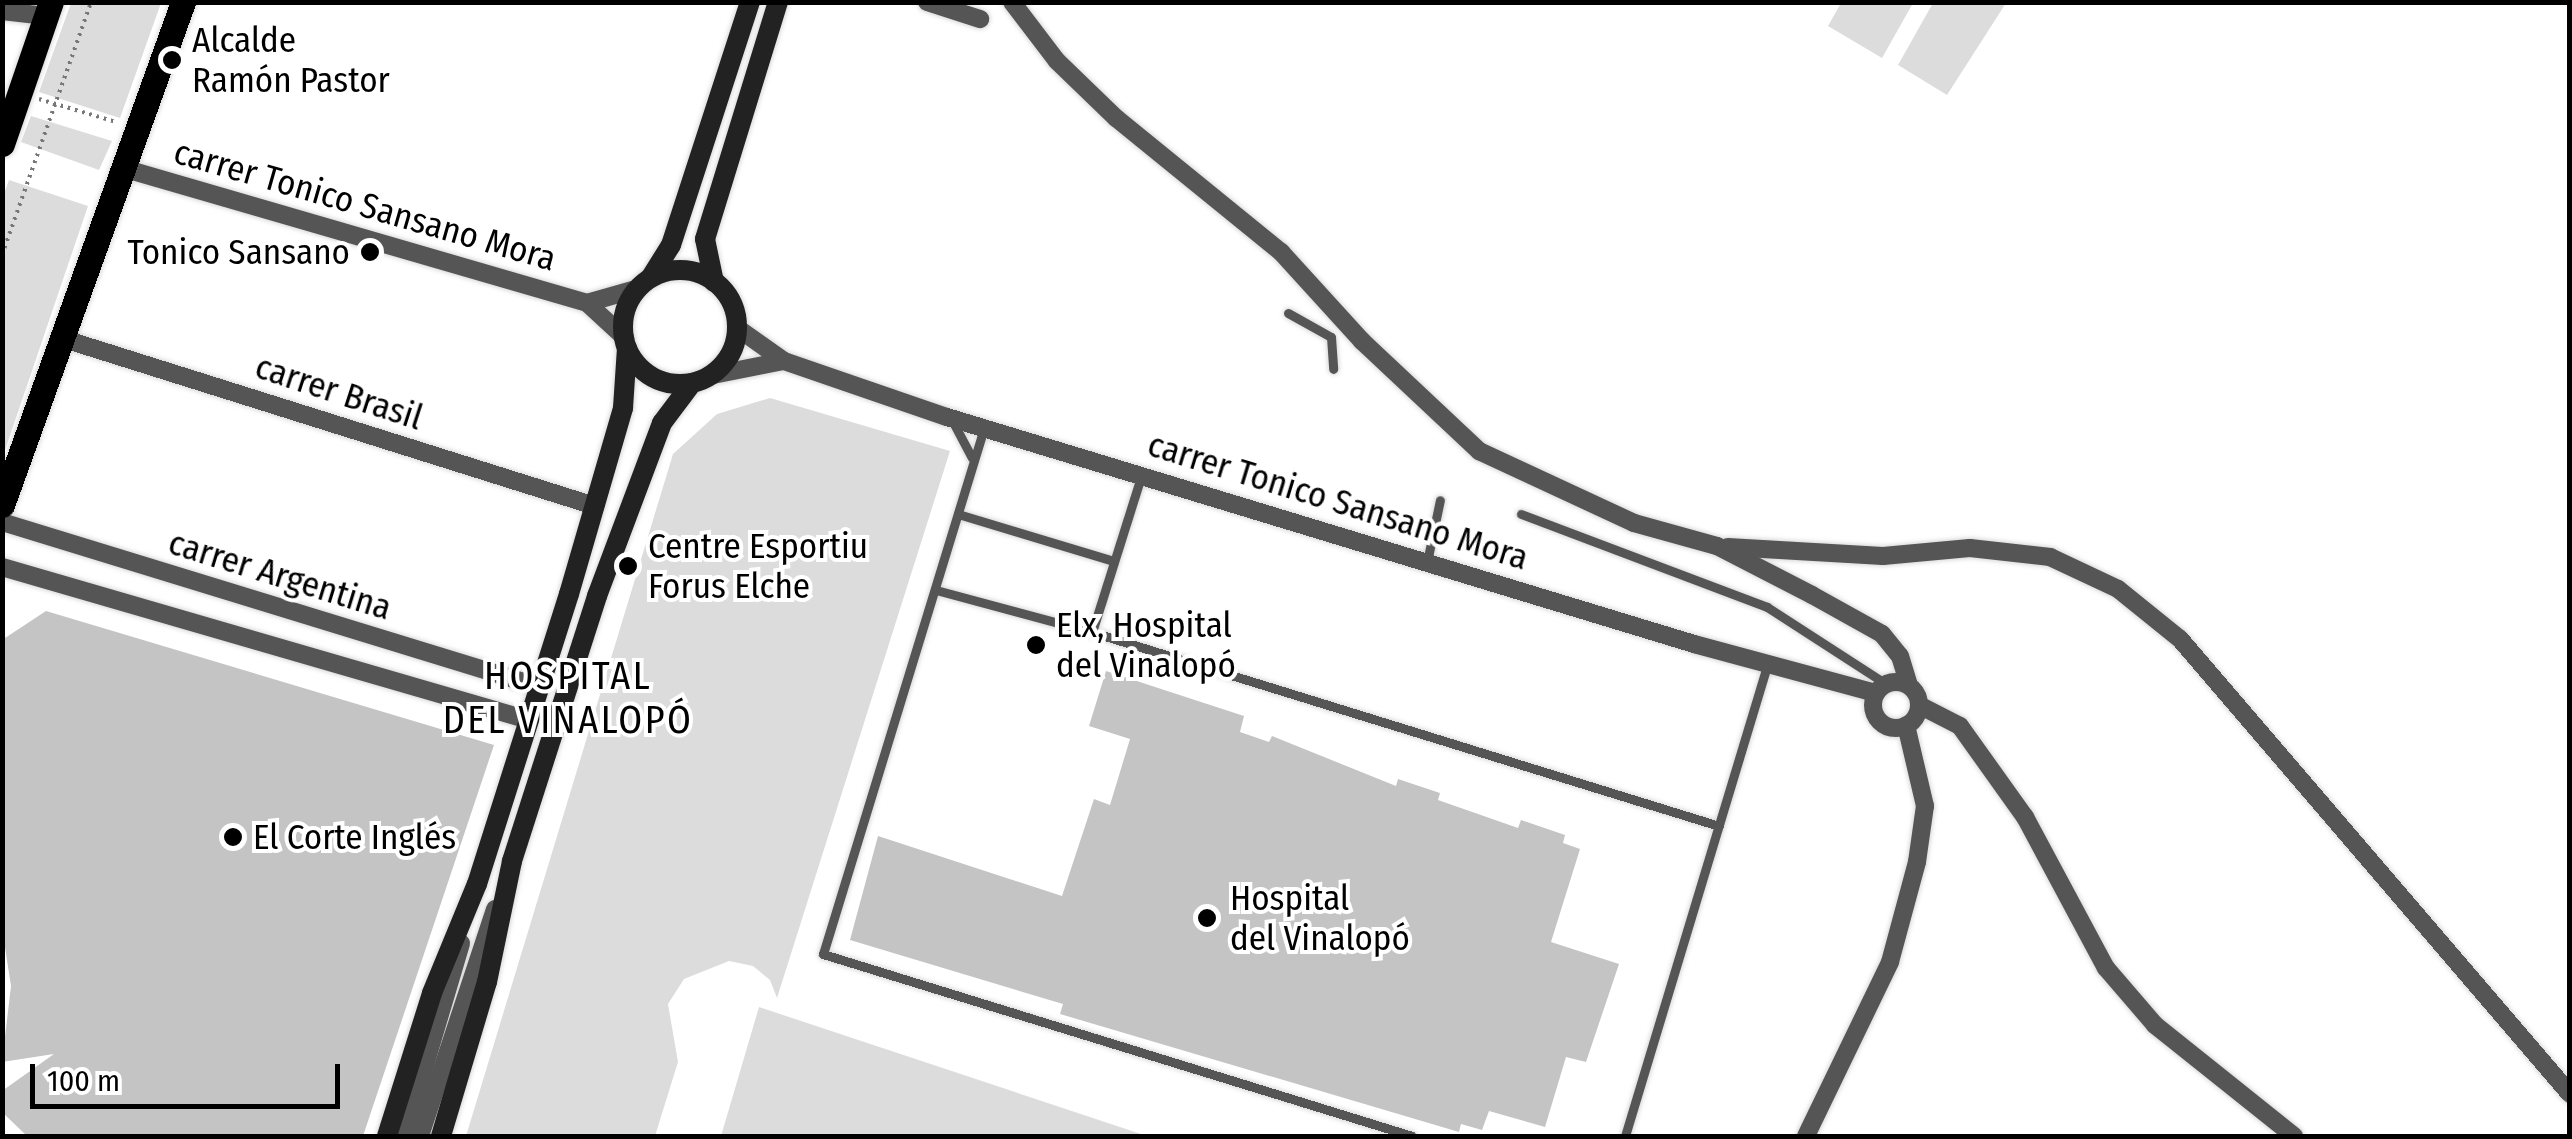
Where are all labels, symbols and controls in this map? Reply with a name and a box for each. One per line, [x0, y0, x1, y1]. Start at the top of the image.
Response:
place label: Alcalde Ramón Pastor [192, 19, 390, 101]
marker: Alcalde Ramón Pastor [161, 49, 183, 71]
street label: carrer Tonico Sansano Mora [169, 130, 561, 280]
place label: Tonico Sansano [127, 231, 350, 273]
marker: Tonico Sansano [359, 241, 381, 263]
street label: carrer Brasil [250, 345, 428, 439]
street label: carrer Tonico Sansano Mora [1143, 423, 1533, 579]
street label: carrer Argentina [164, 521, 396, 629]
place label: Centre Esportiu Forus Elche [648, 525, 868, 607]
marker: Centre Esportiu Forus Elche [617, 555, 639, 577]
place label: Elx, Hospital del Vinalopó [1056, 604, 1236, 686]
marker: Elx, Hospital del Vinalopó [1025, 634, 1047, 656]
district label: HOSPITAL DEL VINALOPÓ [443, 654, 693, 744]
place label: El Corte Inglés [253, 816, 456, 858]
marker: El Corte Inglés [222, 826, 244, 848]
place label: Hospital del Vinalopó [1230, 877, 1410, 959]
marker: Hospital del Vinalopó [1194, 905, 1220, 931]
scale bar [35, 1044, 345, 1106]
text: 100 m [47, 1063, 120, 1099]

